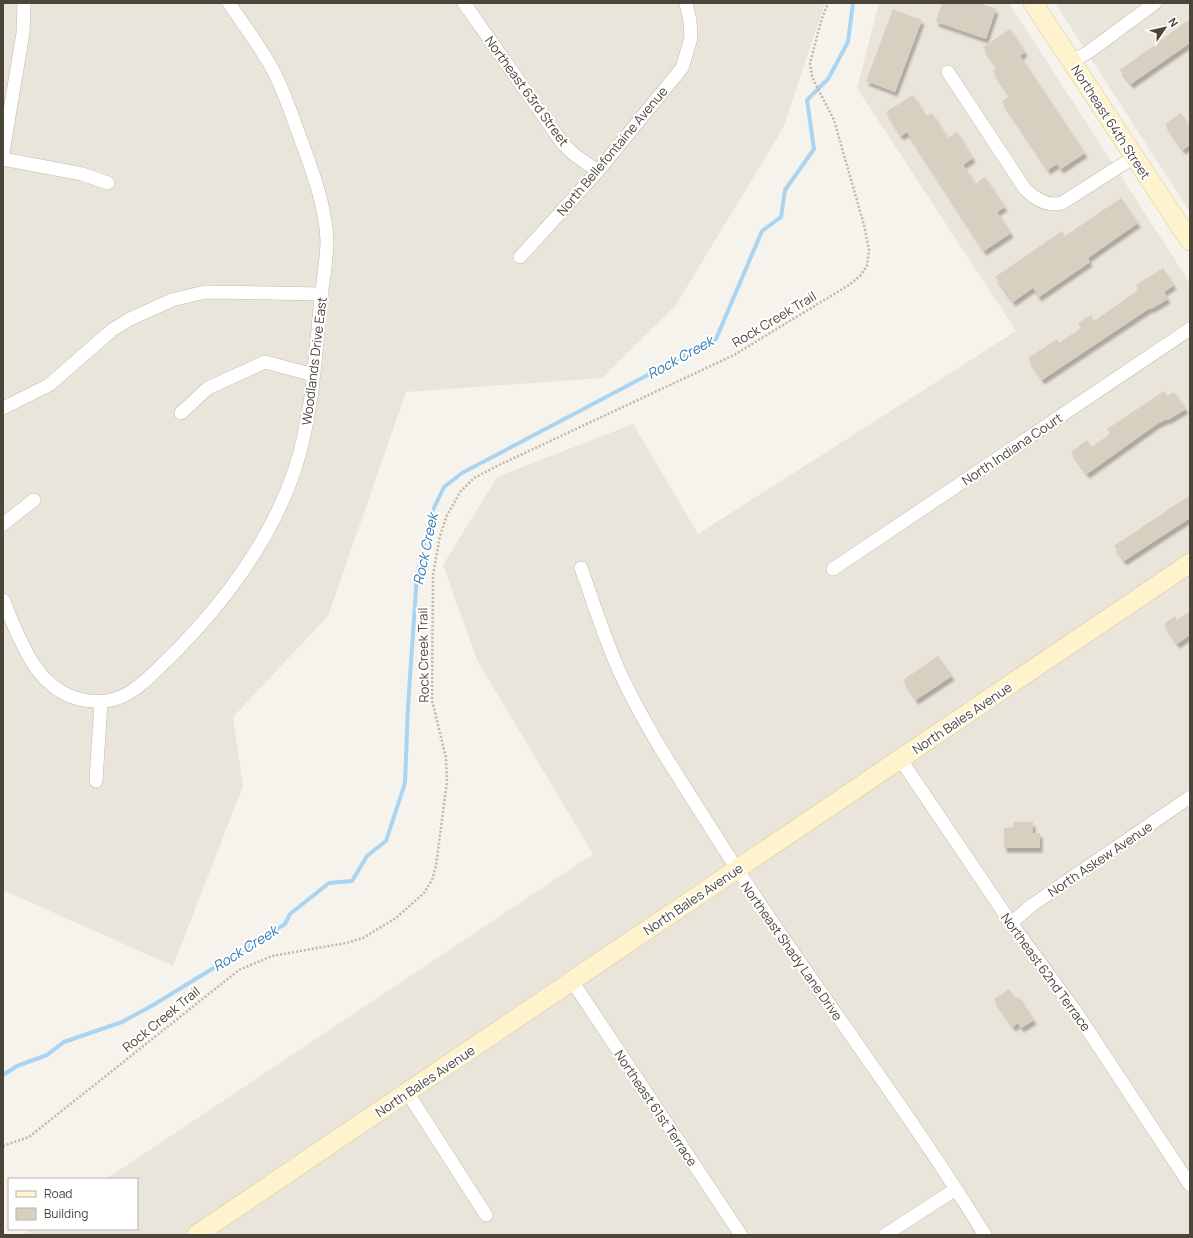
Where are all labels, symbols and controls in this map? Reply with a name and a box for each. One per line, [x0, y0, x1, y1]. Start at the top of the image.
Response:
north arrow [1145, 8, 1185, 48]
text: N [1165, 15, 1182, 30]
street label: Northeast 63rd Street [481, 32, 573, 150]
street label: Northeast 64th Street [1067, 61, 1155, 183]
street label: North Bellefontaine Avenue [553, 82, 672, 219]
street label: Rock Creek Trail [729, 287, 819, 351]
street label: Woodlands Drive East [297, 296, 331, 426]
water label: Rock Creek [644, 330, 718, 383]
street label: North Indiana Court [958, 409, 1066, 489]
water label: Rock Creek [408, 509, 442, 587]
street label: Rock Creek Trail [413, 607, 433, 703]
street label: North Bales Avenue [909, 678, 1016, 758]
street label: North Askew Avenue [1044, 817, 1156, 901]
street label: North Bales Avenue [640, 859, 747, 939]
street label: Northeast Shady Lane Drive [737, 878, 847, 1024]
street label: Northeast 62nd Terrace [997, 909, 1095, 1035]
water label: Rock Creek [209, 920, 283, 975]
street label: Rock Creek Trail [118, 982, 204, 1056]
street label: North Bales Avenue [372, 1041, 479, 1121]
street label: Northeast 61st Terrace [610, 1046, 702, 1170]
legend [8, 1178, 138, 1230]
text: Road [44, 1185, 72, 1202]
text: Building [44, 1205, 88, 1222]

